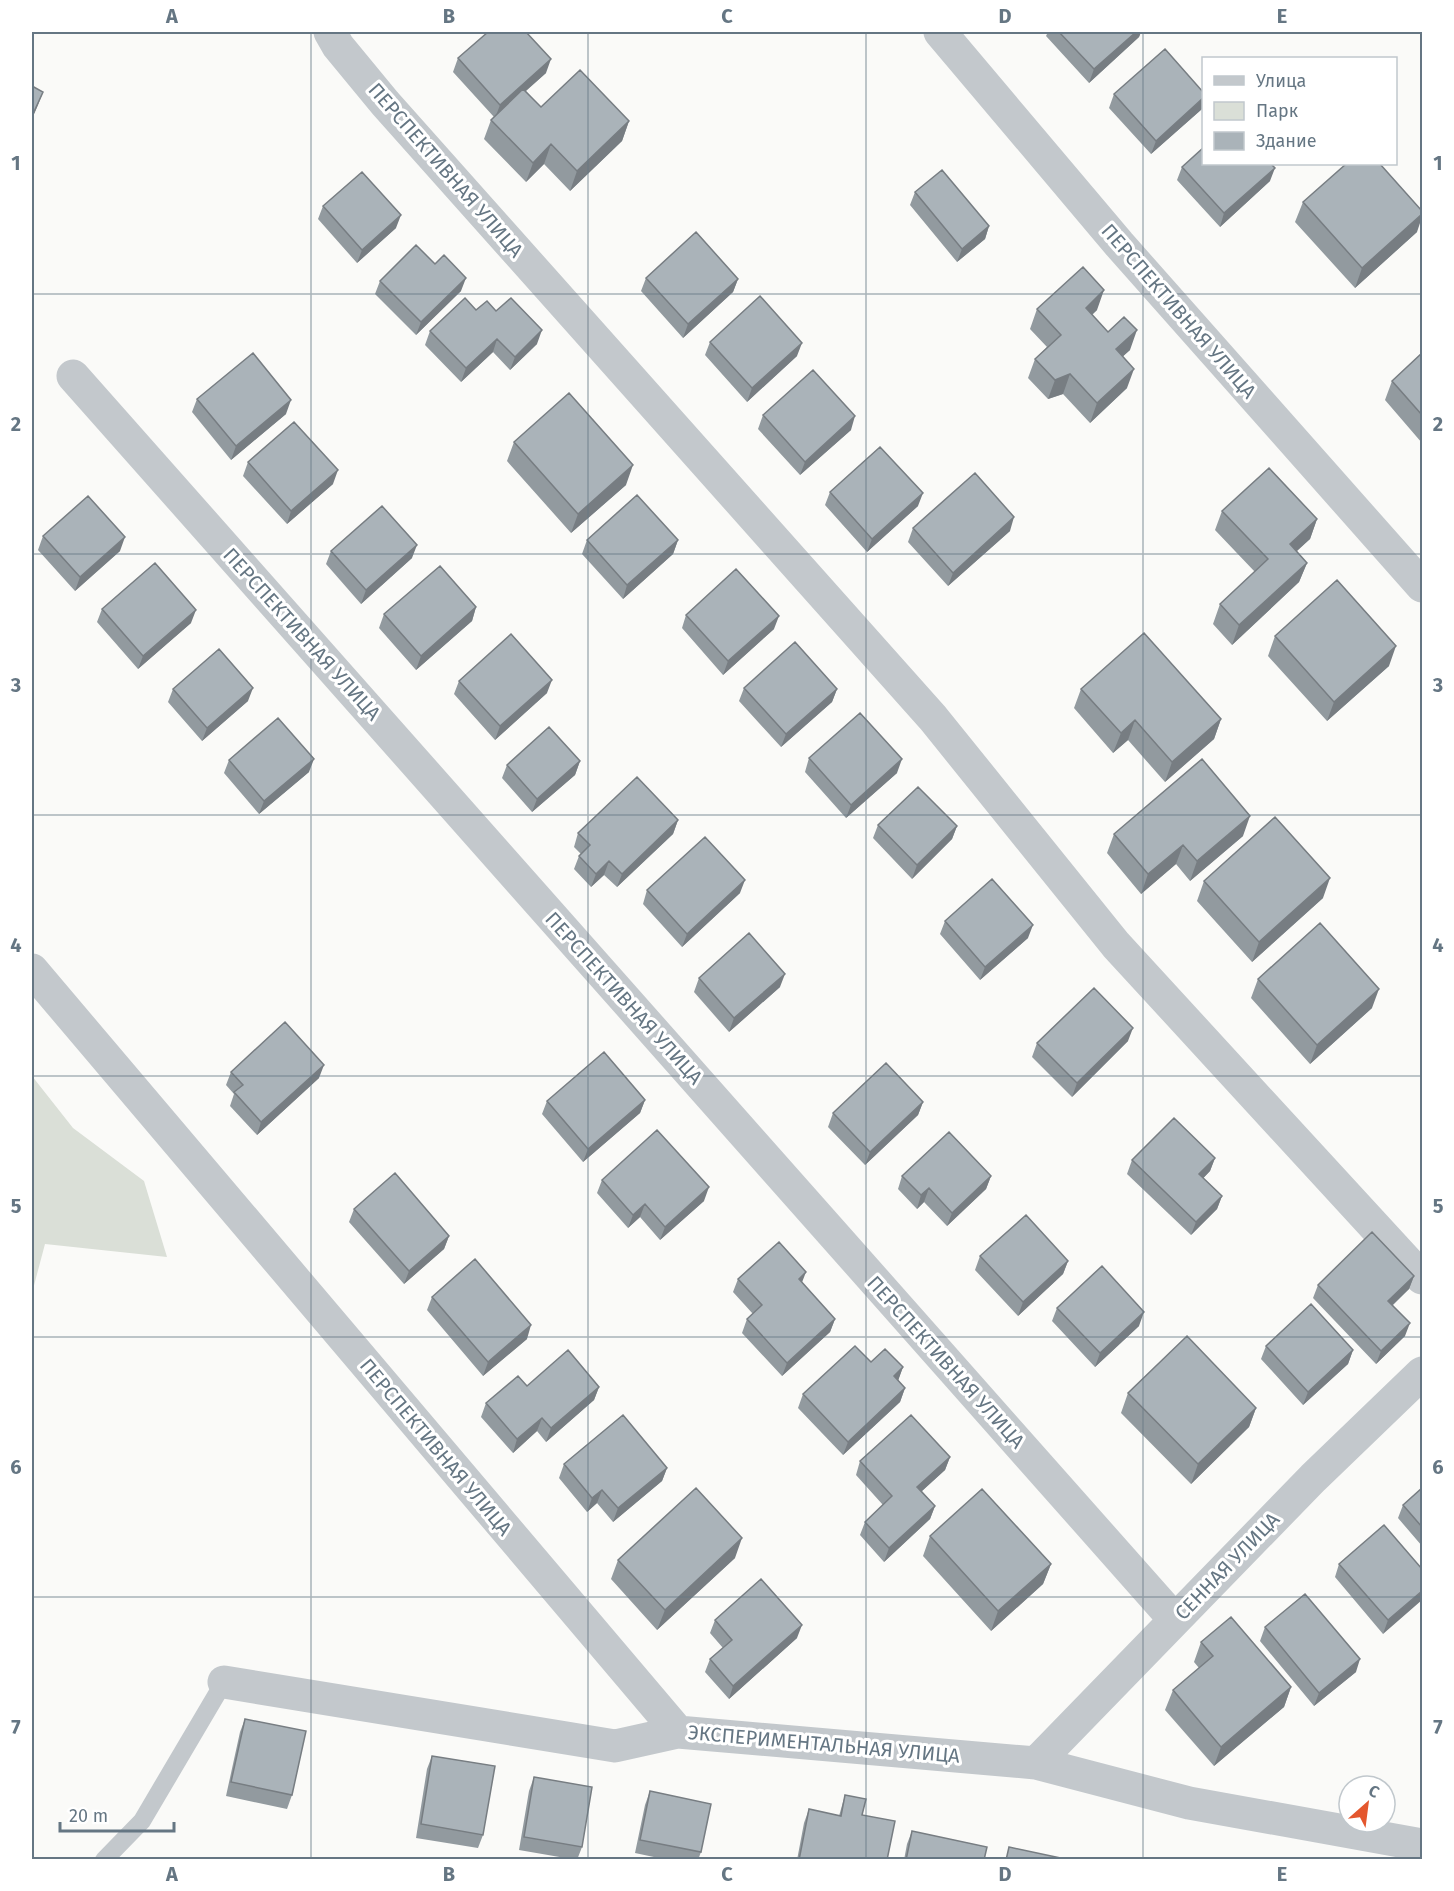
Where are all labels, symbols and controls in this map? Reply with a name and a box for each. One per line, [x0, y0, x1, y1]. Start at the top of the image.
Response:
text: A [165, 4, 179, 28]
text: B [443, 4, 455, 28]
text: C [721, 4, 733, 28]
text: D [998, 4, 1012, 28]
text: E [1277, 4, 1287, 28]
legend [1202, 57, 1397, 165]
text: Улица [1256, 70, 1306, 92]
street label: ПЕРСПЕКТИВНАЯ УЛИЦА [364, 78, 529, 263]
text: Парк [1256, 100, 1299, 122]
text: Здание [1256, 130, 1317, 152]
text: 1 [11, 151, 21, 175]
text: 1 [1433, 151, 1443, 175]
street label: ПЕРСПЕКТИВНАЯ УЛИЦА [1097, 219, 1262, 404]
text: 2 [11, 412, 21, 436]
text: 2 [1433, 412, 1443, 436]
street label: ПЕРСПЕКТИВНАЯ УЛИЦА [218, 543, 386, 726]
text: 3 [10, 673, 21, 697]
text: 3 [1432, 673, 1443, 697]
street label: ПЕРСПЕКТИВНАЯ УЛИЦА [540, 907, 708, 1090]
text: 4 [10, 933, 22, 957]
text: 4 [1432, 933, 1444, 957]
text: 5 [11, 1194, 22, 1218]
text: 5 [1433, 1194, 1444, 1218]
street label: ПЕРСПЕКТИВНАЯ УЛИЦА [862, 1271, 1030, 1454]
street label: ПЕРСПЕКТИВНАЯ УЛИЦА [355, 1354, 517, 1541]
text: 6 [10, 1455, 22, 1479]
text: 6 [1432, 1455, 1444, 1479]
street label: СЕННАЯ УЛИЦА [1170, 1507, 1285, 1625]
text: 7 [11, 1715, 21, 1739]
text: 7 [1433, 1715, 1443, 1739]
street label: ЭКСПЕРИМЕНТАЛЬНАЯ УЛИЦА [687, 1720, 961, 1768]
north arrow [1337, 1774, 1397, 1834]
text: С [1365, 1781, 1383, 1802]
scale bar [60, 1795, 174, 1833]
text: 20 m [69, 1805, 108, 1827]
text: A [165, 1862, 179, 1886]
text: B [443, 1862, 455, 1886]
text: C [721, 1862, 733, 1886]
text: D [998, 1862, 1012, 1886]
text: E [1277, 1862, 1287, 1886]

